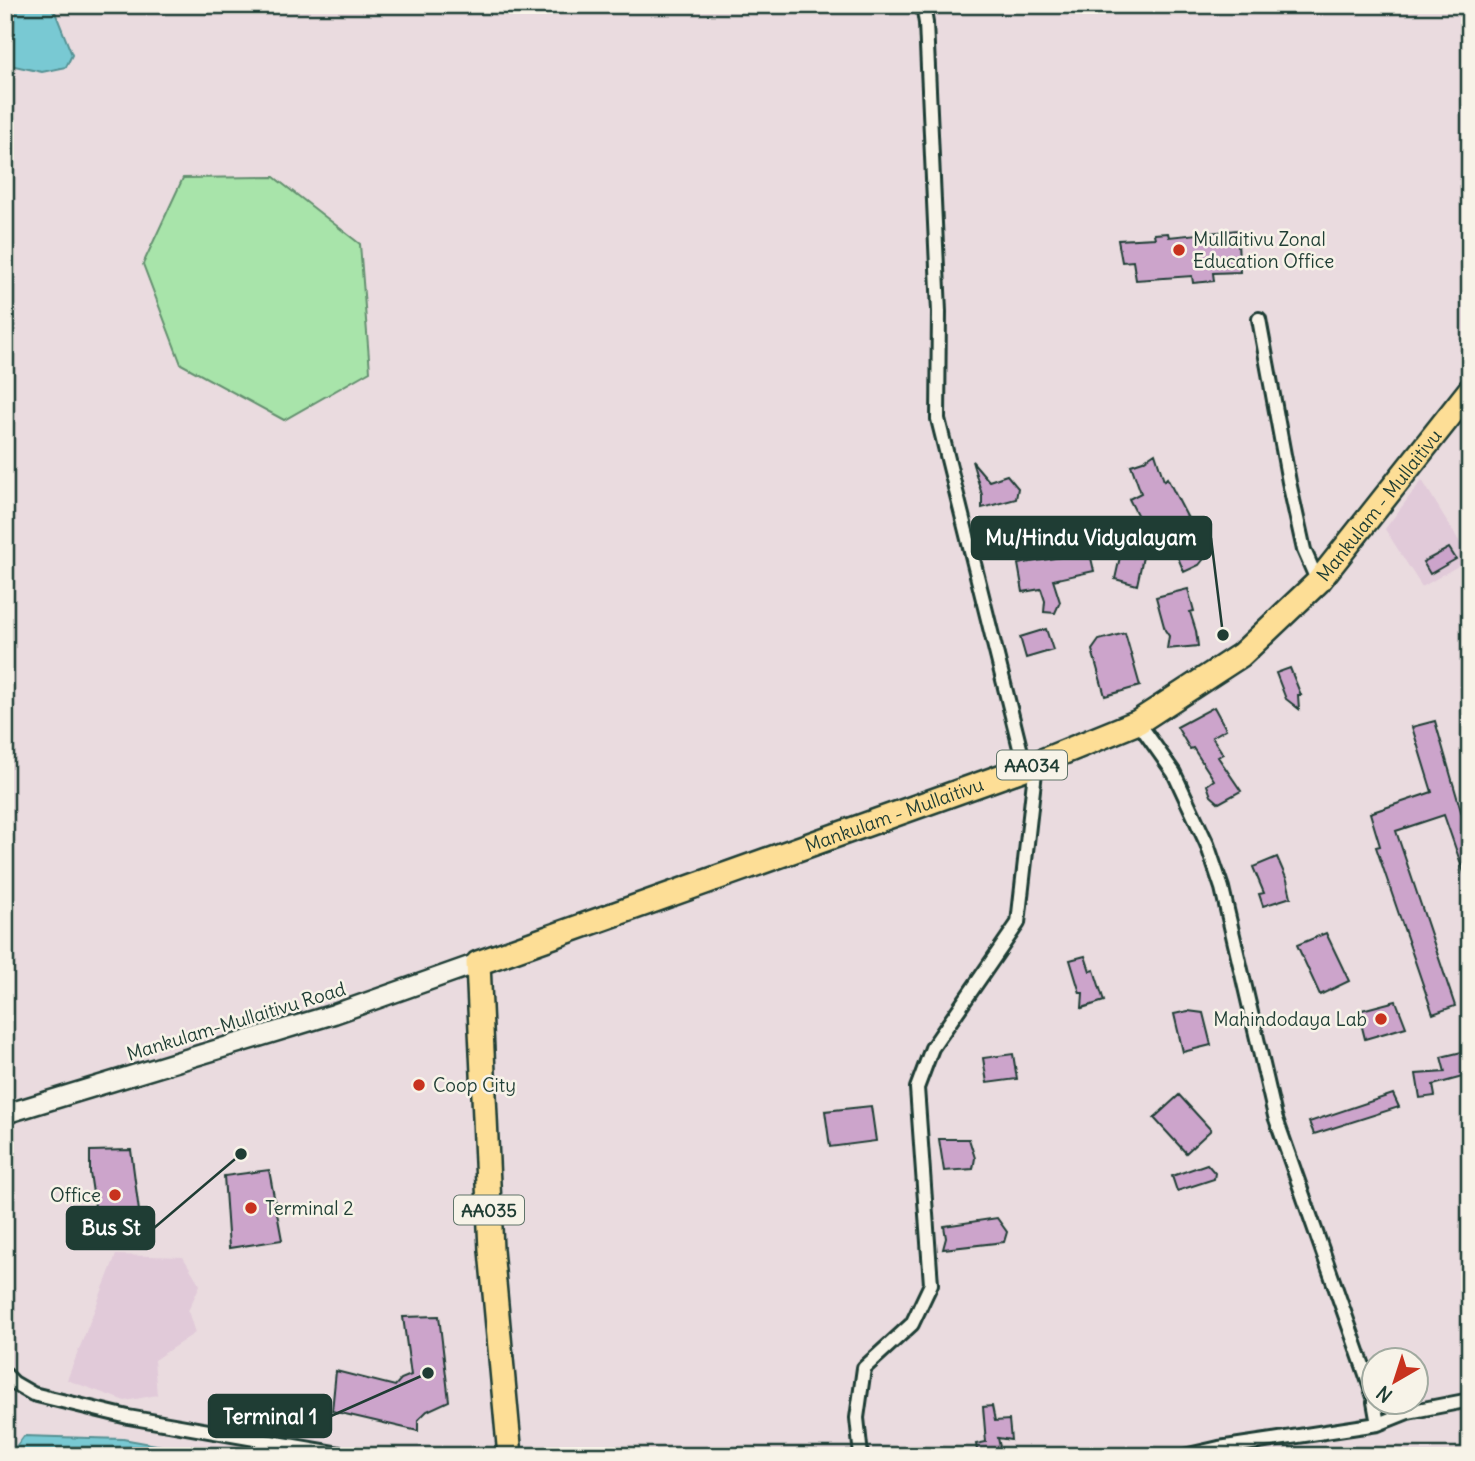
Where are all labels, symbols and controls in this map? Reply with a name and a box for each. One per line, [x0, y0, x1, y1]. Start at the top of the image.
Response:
place label: Mullaitivu Zonal Education Office [1193, 227, 1334, 273]
marker: Mullaitivu Zonal Education Office [1171, 242, 1187, 258]
street label: Mankulam - Mullaitivu [1311, 424, 1447, 586]
callout: Mu/Hindu Vidyalayam [972, 517, 1211, 559]
text: Mu/Hindu Vidyalayam [985, 524, 1197, 551]
road number: AA034 [997, 750, 1067, 780]
street label: Mankulam - Mullaitivu [802, 772, 987, 858]
street label: Mankulam-Mullaitivu Road [124, 976, 348, 1066]
place label: Mahindodaya Lab [1213, 1007, 1367, 1031]
marker: Mahindodaya Lab [1373, 1011, 1389, 1027]
place label: Coop City [433, 1073, 516, 1097]
marker: Coop City [411, 1077, 427, 1093]
place label: Office [50, 1183, 101, 1207]
marker: Office [107, 1187, 123, 1203]
place label: Terminal 2 [265, 1196, 354, 1220]
road number: AA035 [454, 1196, 524, 1224]
marker: Terminal 2 [243, 1200, 259, 1216]
callout: Bus St [67, 1207, 154, 1249]
text: Bus St [82, 1214, 141, 1241]
north arrow [1360, 1346, 1430, 1416]
text: N [1372, 1381, 1397, 1408]
callout: Terminal 1 [209, 1395, 331, 1437]
text: Terminal 1 [223, 1403, 317, 1430]

